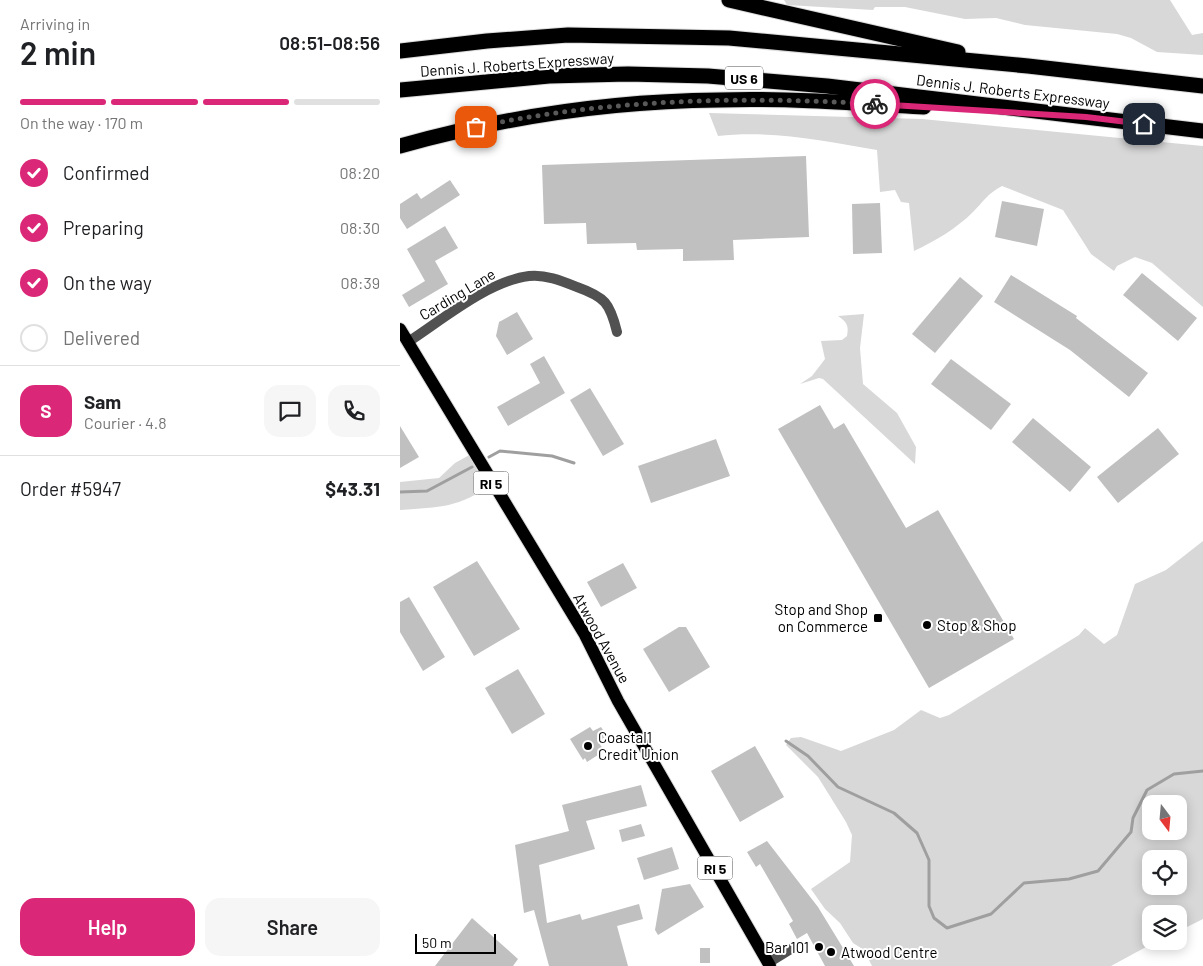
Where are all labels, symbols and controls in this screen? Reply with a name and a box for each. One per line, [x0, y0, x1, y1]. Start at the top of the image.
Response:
text: Arriving in [20, 14, 90, 33]
text: 08:51–08:56 [279, 31, 380, 54]
text: 2 min [20, 33, 96, 71]
street label: Dennis J. Roberts Expressway [419, 48, 615, 80]
road number: US 6 [725, 66, 763, 90]
street label: Dennis J. Roberts Expressway [915, 70, 1111, 112]
courier [850, 79, 900, 129]
icon: bike [861, 90, 889, 118]
pin [1123, 103, 1165, 145]
pin [455, 106, 497, 148]
icon: home [1130, 110, 1158, 138]
text: On the way · 170 m [20, 113, 143, 132]
icon: bag [462, 113, 490, 141]
icon: check [20, 159, 48, 187]
text: Confirmed [63, 161, 150, 184]
text: 08:20 [340, 163, 380, 182]
icon: check [20, 214, 48, 242]
text: Preparing [63, 216, 144, 239]
text: 08:30 [340, 218, 380, 237]
street label: Carding Lane [416, 264, 498, 324]
icon: check [20, 269, 48, 297]
text: On the way [63, 271, 152, 294]
text: 08:39 [341, 273, 380, 292]
text: Delivered [63, 326, 140, 349]
button: chat [264, 385, 316, 437]
button: phone [328, 385, 380, 437]
text: Sam [84, 390, 121, 413]
text: S [40, 399, 52, 422]
text: Courier · 4.8 [84, 413, 167, 432]
road number: RI 5 [474, 472, 508, 494]
text: Order #5947 [20, 477, 121, 500]
text: $43.31 [325, 477, 380, 500]
street label: Atwood Avenue [570, 590, 634, 686]
place label: Stop and Shop on Commerce [775, 600, 868, 635]
marker: Stop and Shop on Commerce [872, 612, 884, 624]
place label: Stop & Shop [937, 616, 1017, 634]
marker: Stop & Shop [921, 619, 933, 631]
place label: Coastal1 Credit Union [598, 728, 679, 763]
marker: Coastal1 Credit Union [582, 740, 594, 752]
north arrow [1142, 795, 1188, 840]
map controls [1142, 795, 1187, 950]
button: locate [1142, 850, 1187, 895]
road number: RI 5 [698, 856, 732, 880]
button: Help [20, 898, 195, 956]
button: Share [205, 898, 380, 956]
button: layers [1142, 905, 1187, 950]
scale bar [415, 931, 496, 954]
text: 50 m [422, 934, 451, 951]
place label: Bar 101 [765, 938, 809, 956]
marker: Bar 101 [813, 941, 825, 953]
place label: Atwood Centre [841, 943, 938, 961]
marker: Atwood Centre [825, 946, 837, 958]

